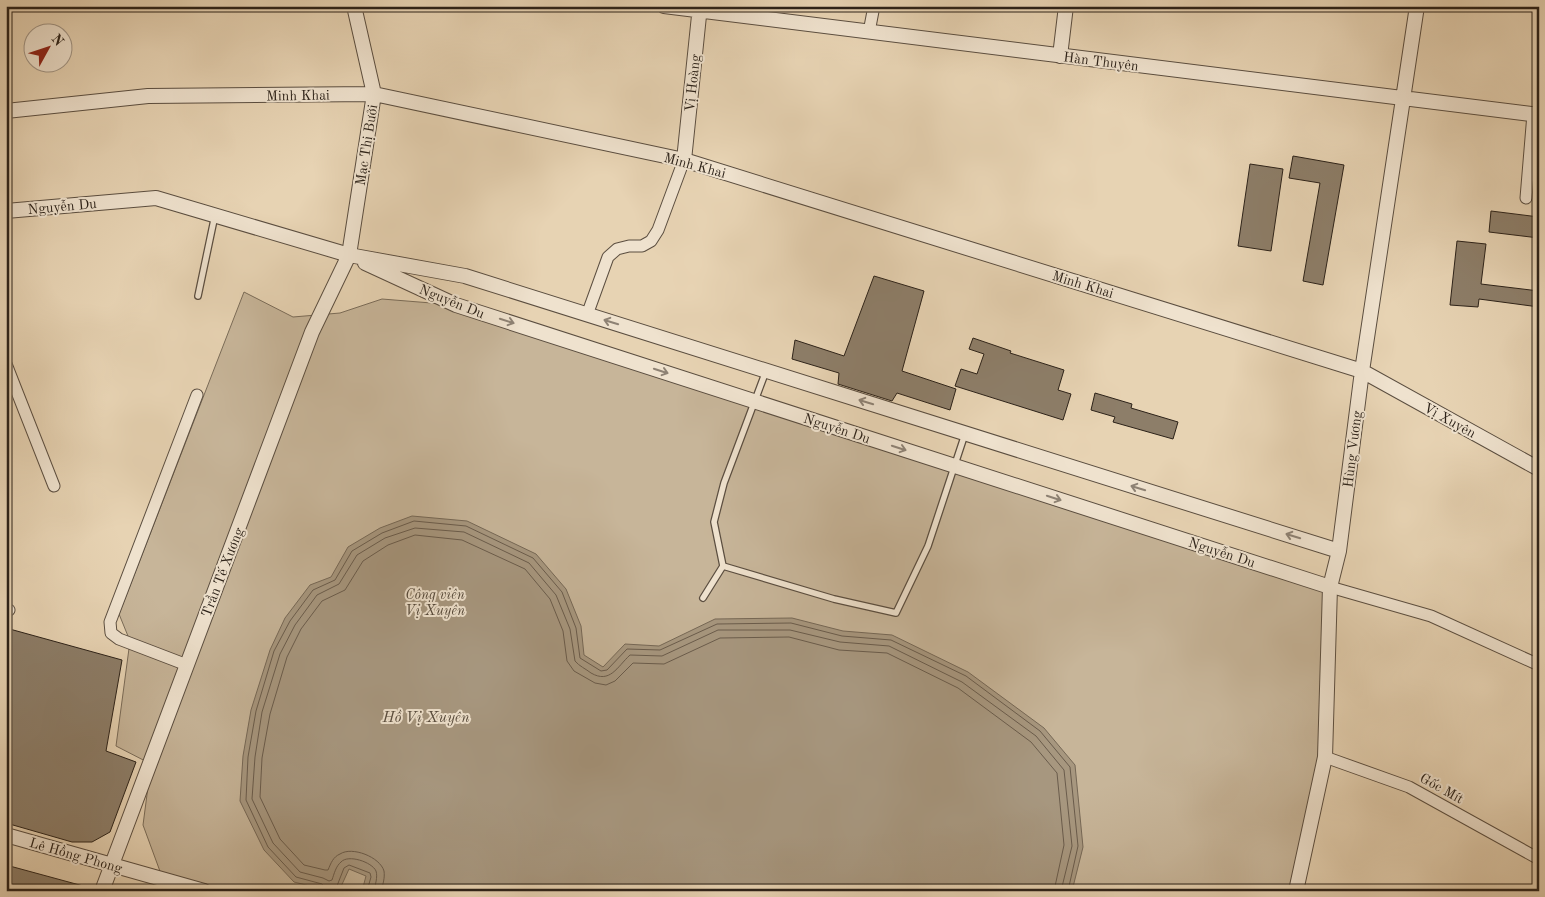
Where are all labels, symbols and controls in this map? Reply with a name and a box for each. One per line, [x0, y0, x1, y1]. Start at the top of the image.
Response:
north arrow [22, 22, 72, 72]
text: N [48, 32, 66, 49]
street label: Hàn Thuyên [1062, 50, 1140, 74]
street label: Vị Hoàng [683, 53, 703, 113]
street label: Minh Khai [266, 88, 330, 104]
street label: Mạc Thị Bưởi [354, 103, 380, 187]
street label: Minh Khai [662, 151, 727, 181]
street label: Nguyễn Du [27, 196, 98, 217]
street label: Minh Khai [1050, 269, 1115, 301]
street label: Nguyễn Du [417, 282, 487, 322]
one-way arrow [498, 317, 514, 327]
one-way arrow [603, 317, 619, 327]
one-way arrow [653, 367, 669, 377]
one-way arrow [858, 397, 874, 407]
street label: Vị Xuyên [1421, 401, 1478, 441]
street label: Hùng Vương [1341, 409, 1365, 488]
street label: Nguyễn Du [802, 411, 873, 446]
one-way arrow [891, 444, 907, 453]
one-way arrow [1130, 482, 1146, 492]
one-way arrow [1046, 493, 1062, 503]
street label: Trần Tế Xương [198, 525, 247, 619]
one-way arrow [1285, 531, 1301, 541]
street label: Nguyễn Du [1187, 535, 1258, 570]
park label: Công viên Vị Xuyên [405, 588, 465, 619]
water label: Hồ Vị Xuyên [381, 709, 470, 726]
street label: Gốc Mít [1417, 770, 1466, 807]
street label: Lê Hồng Phong [28, 834, 125, 876]

